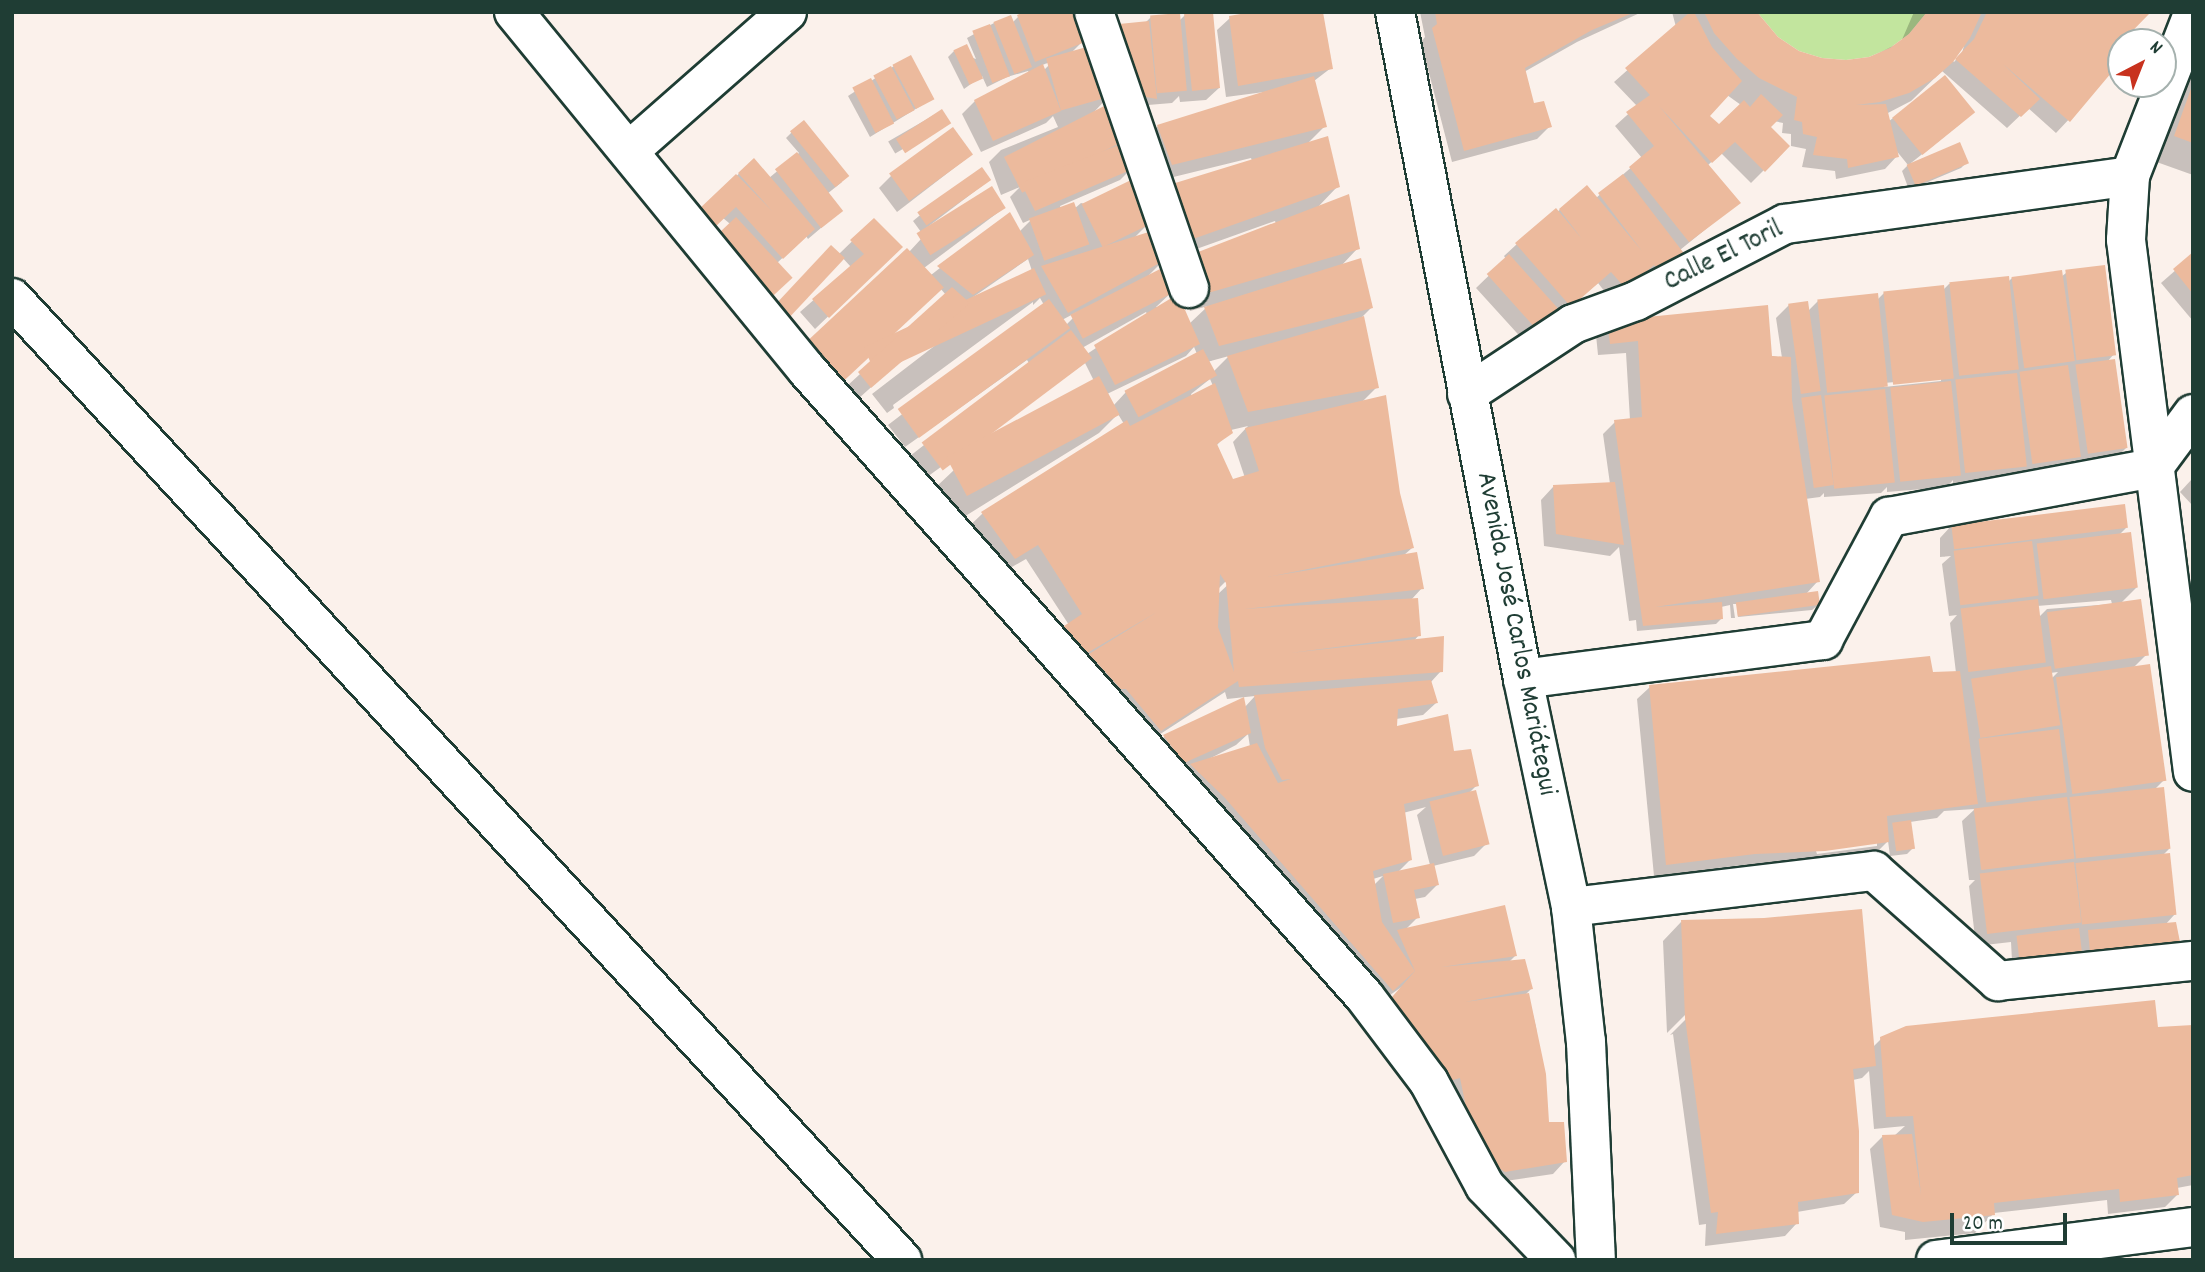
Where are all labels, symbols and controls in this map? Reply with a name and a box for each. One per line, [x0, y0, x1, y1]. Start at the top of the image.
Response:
north arrow [2107, 28, 2177, 98]
text: N [2143, 35, 2168, 62]
street label: Calle El Toril [1659, 214, 1789, 300]
street label: Avenida José Carlos Mariátegui [1467, 469, 1563, 799]
scale bar [1953, 1198, 2070, 1242]
text: 20 m [1963, 1210, 2003, 1240]

